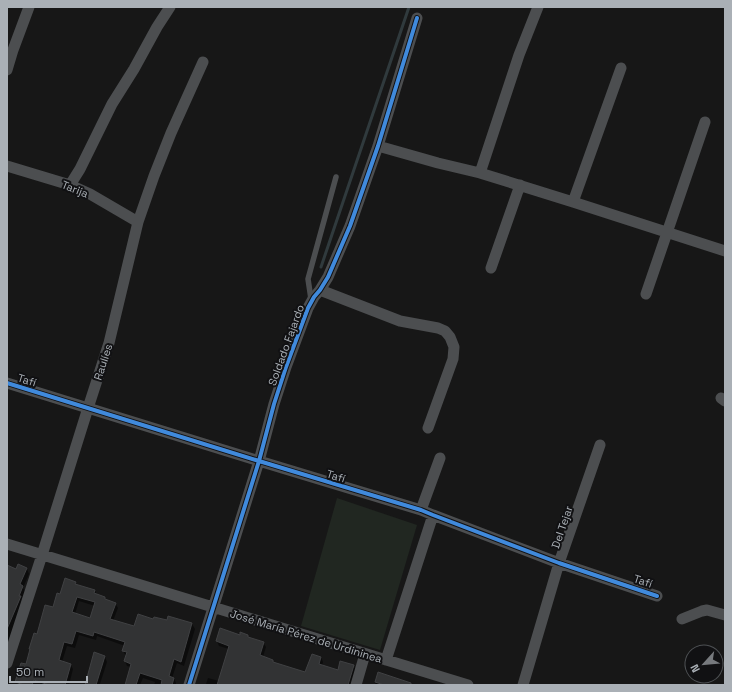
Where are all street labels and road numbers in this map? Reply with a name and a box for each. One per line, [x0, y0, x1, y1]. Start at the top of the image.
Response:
street label: Tarija [60, 177, 91, 201]
street label: Soldado Fajardo [265, 302, 307, 387]
street label: Raulíes [91, 342, 116, 382]
street label: Tafí [16, 371, 38, 390]
street label: Tafí [325, 467, 347, 486]
street label: Del Tejar [548, 504, 576, 550]
street label: Tafí [632, 571, 655, 591]
street label: José María Pérez de Urdininea [228, 606, 384, 666]

